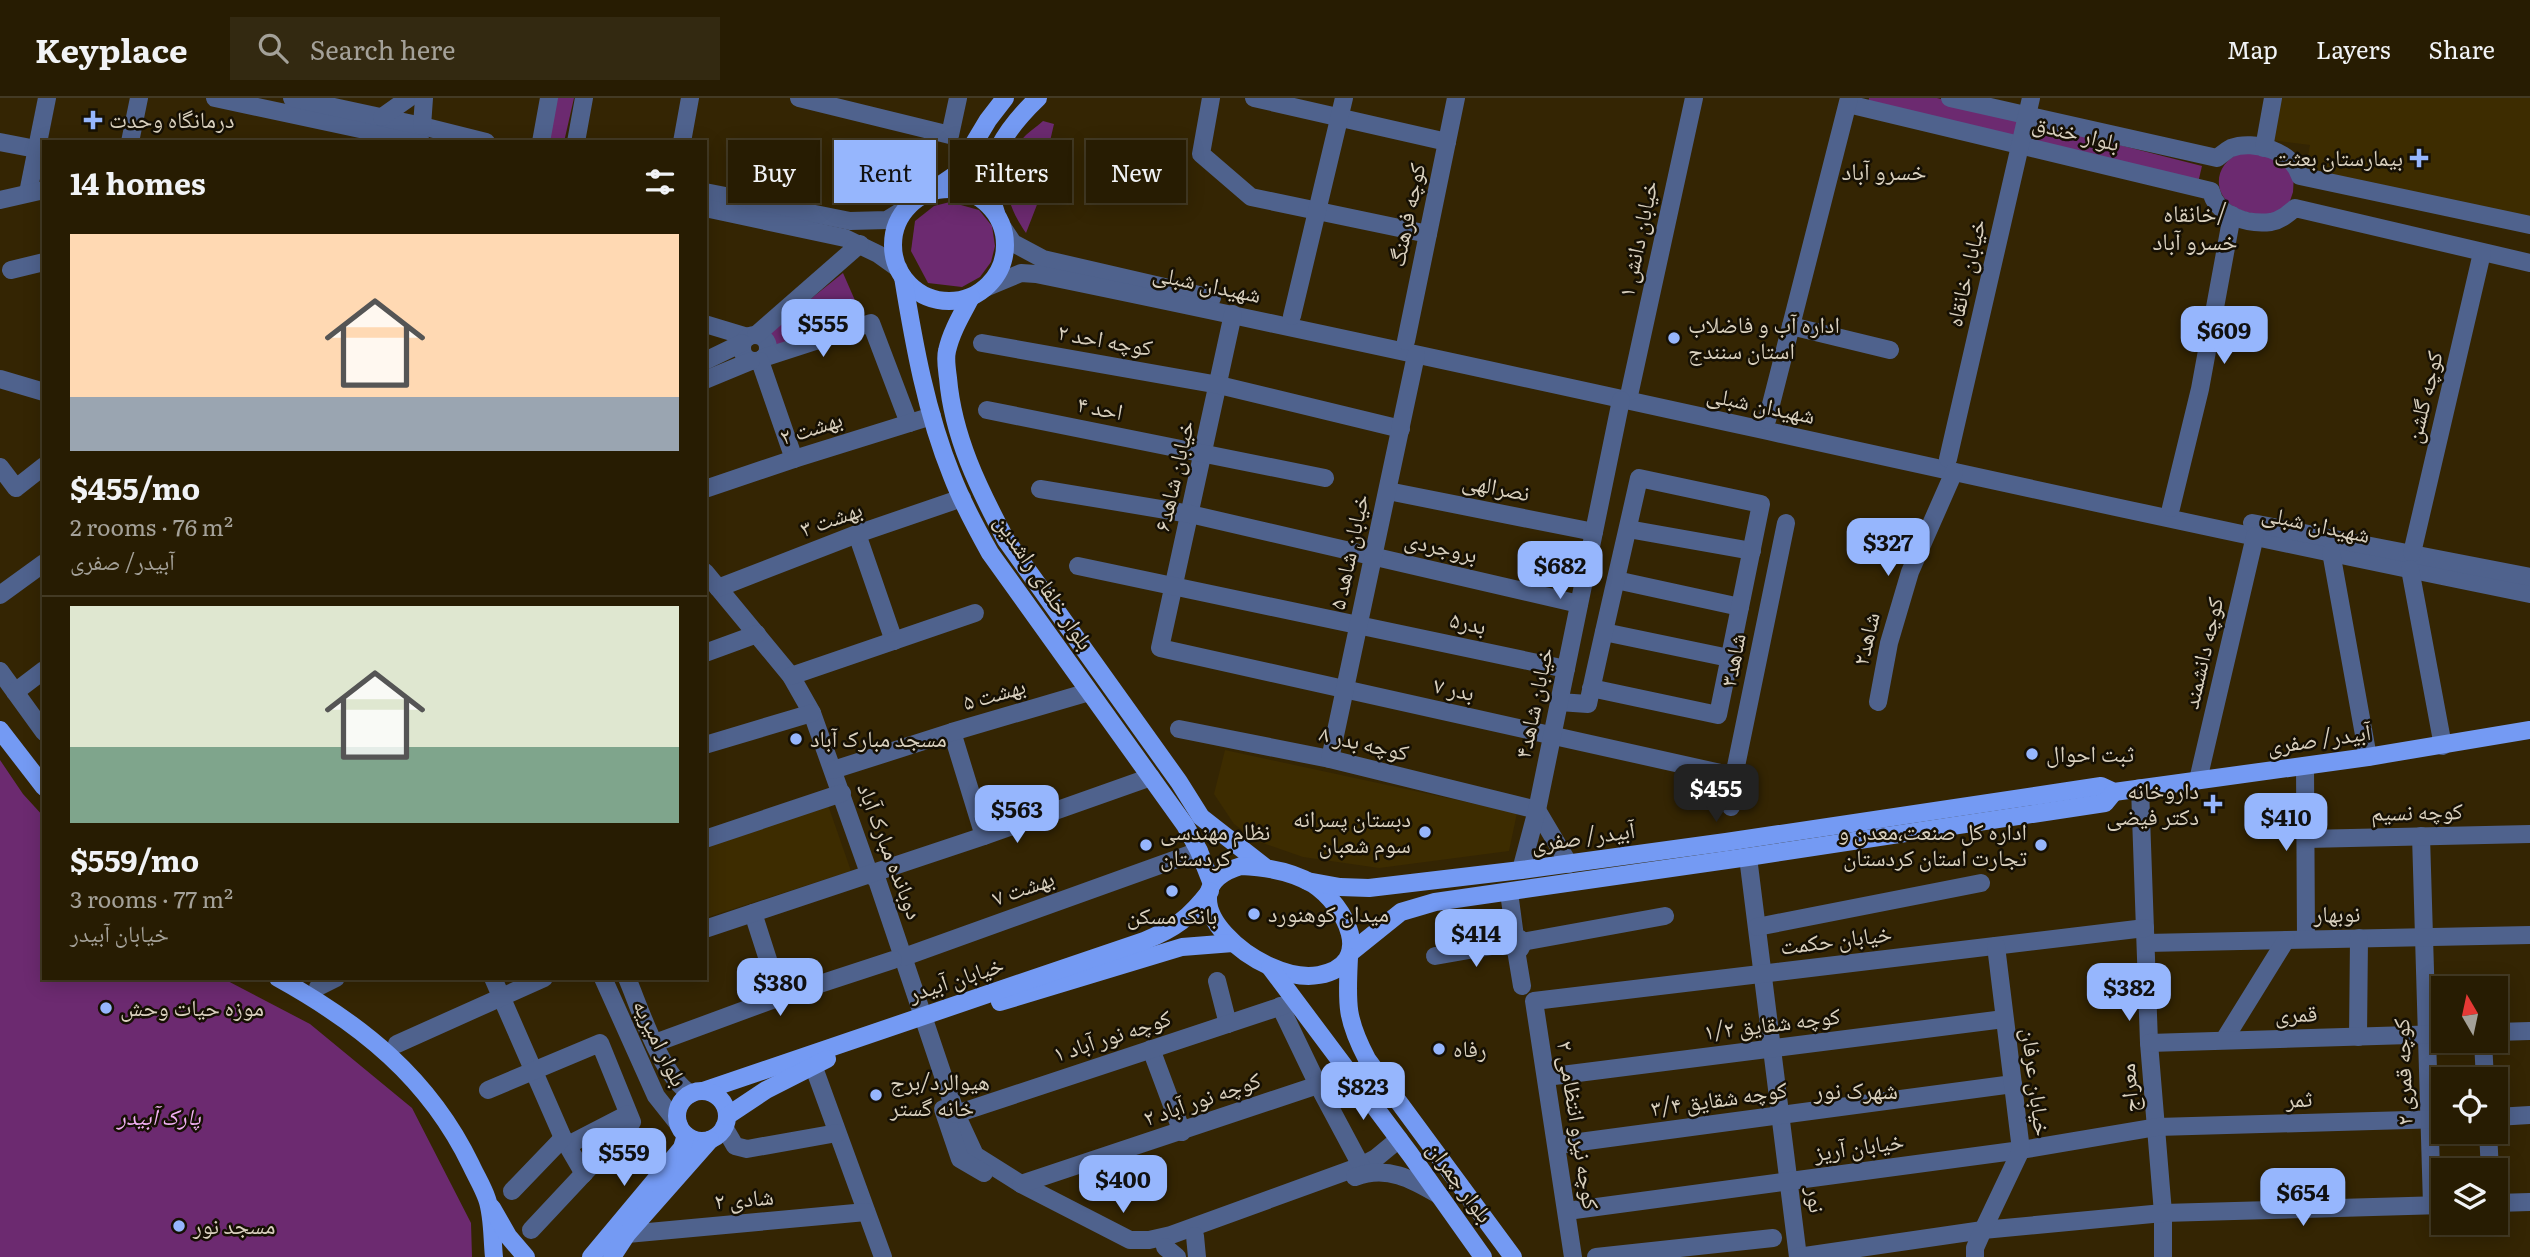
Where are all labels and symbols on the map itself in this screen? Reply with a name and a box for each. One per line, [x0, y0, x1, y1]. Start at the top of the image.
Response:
place label: درمانگاه وحدت [109, 101, 234, 135]
street label: بلوار خندق [2029, 104, 2124, 158]
marker: درمانگاه وحدت [83, 110, 103, 130]
place label: بیمارستان بعثت [2274, 139, 2403, 173]
marker: بیمارستان بعثت [2409, 148, 2429, 168]
district label: خسرو آباد [1841, 152, 1927, 187]
street label: کوچه فرهنگ [1377, 159, 1433, 270]
street label: خیابان دانش ۱ [1607, 177, 1665, 300]
district label: خانقاه/ خسرو آباد [2152, 194, 2238, 257]
street label: خیابان خانقاه [1935, 215, 1993, 330]
street label: شهیدان شبلی [1150, 254, 1265, 310]
pin: $555 [782, 300, 864, 359]
place label: اداره آب و فاضلاب استان سنندج [1688, 306, 1840, 366]
pin: $609 [2183, 306, 2265, 366]
street label: کوچه احد ۲ [1055, 313, 1156, 363]
marker: اداره آب و فاضلاب استان سنندج [1666, 330, 1682, 346]
street label: کوچه گلشن [2394, 346, 2450, 446]
street label: شهیدان شبلی [1704, 375, 1819, 431]
street label: احد ۴ [1075, 385, 1126, 427]
street label: بهشت ۲ [775, 400, 846, 452]
street label: خیابان شاهد۶ [1143, 417, 1201, 534]
street label: نصرالهی [1460, 462, 1533, 508]
street label: بهشت ۳ [794, 490, 866, 544]
street label: خیابان شاهد ۵ [1318, 491, 1376, 613]
street label: شهیدان شبلی [2259, 494, 2374, 550]
street label: بلوار خلفای راشدین [988, 506, 1104, 656]
pin: $327 [1847, 518, 1929, 578]
street label: بروجردی [1402, 520, 1481, 570]
pin: $682 [1519, 542, 1601, 601]
street label: کوچه دانشمند [2172, 593, 2230, 712]
street label: بدر۵ [1447, 601, 1490, 641]
street label: شاهد۲ [1841, 608, 1887, 669]
street label: شاهد۳ [1709, 630, 1753, 689]
street label: خیابان شاهد۴ [1504, 644, 1560, 761]
street label: بدر ۷ [1431, 666, 1478, 708]
street label: بهشت ۵ [958, 667, 1029, 717]
street label: آبیدر/ صفری [2264, 713, 2374, 761]
street label: کوچه بدر ۸ [1316, 714, 1413, 768]
place label: مسجد مبارک آباد [810, 720, 947, 754]
marker: مسجد مبارک آباد [788, 731, 804, 747]
place label: ثبت احوال [2046, 735, 2134, 769]
marker: ثبت احوال [2024, 746, 2040, 762]
pin: $455 [1675, 764, 1757, 824]
place label: داروخانه دکتر فیضی [2106, 772, 2199, 832]
street label: دوبانده مبارک آباد [850, 777, 934, 924]
pin: $563 [976, 786, 1058, 845]
street label: کوچه نسیم [2371, 792, 2464, 829]
pin: $410 [2245, 794, 2327, 853]
marker: داروخانه دکتر فیضی [2205, 796, 2221, 812]
place label: دبستان پسرانه سوم شعبان [1293, 800, 1411, 861]
street label: آبیدر/ صفری [1528, 811, 1638, 859]
place label: نظام مهندسی کردستان [1160, 813, 1270, 873]
place label: اداره کل صنعت،معدن و تجارت استان کردستان [1838, 813, 2027, 873]
marker: دبستان پسرانه سوم شعبان [1417, 824, 1433, 840]
marker: نظام مهندسی کردستان [1138, 837, 1154, 853]
marker: اداره کل صنعت،معدن و تجارت استان کردستان [2033, 837, 2049, 853]
street label: بهشت ۷ [986, 859, 1058, 913]
marker: بانک مسکن [1164, 883, 1180, 899]
place label: میدان کوهنورد [1268, 895, 1389, 929]
street label: نوبهار [2312, 895, 2361, 929]
place label: بانک مسکن [1127, 897, 1217, 931]
marker: میدان کوهنورد [1246, 906, 1262, 922]
pin: $414 [1435, 910, 1517, 969]
street label: خیابان حکمت [1778, 914, 1894, 962]
street label: خیابان آبیدر [902, 946, 1008, 1009]
pin: $380 [739, 958, 821, 1018]
pin: $382 [2088, 964, 2170, 1023]
north arrow [2431, 976, 2508, 1054]
place label: موزه حیات وحش [120, 989, 264, 1023]
street label: بلوار امیریه [626, 993, 698, 1092]
street label: قمری [2274, 994, 2318, 1030]
street label: کوچه شقایق ۱/۲ [1701, 997, 1843, 1047]
street label: کوچه نور آباد ۱ [1048, 999, 1175, 1069]
marker: موزه حیات وحش [98, 1000, 114, 1016]
street label: کوچه قمری ۲ [2382, 1017, 2420, 1126]
street label: خیابان عرفان [2014, 1026, 2061, 1138]
place label: رفاه [1453, 1030, 1487, 1064]
street label: کوچه نیرو انتظامی ۲ [1550, 1038, 1610, 1212]
marker: رفاه [1431, 1041, 1447, 1057]
street label: کوچه نور آباد ۲ [1138, 1061, 1265, 1133]
pin: $823 [1322, 1062, 1404, 1122]
street label: معراج [2108, 1062, 2146, 1114]
place label: هیوالرد/برج خانه گستر [889, 1063, 990, 1123]
street label: کوچه شقایق ۳/۴ [1648, 1071, 1790, 1123]
district label: شهرک نور [1813, 1071, 1898, 1106]
street label: ثمر [2284, 1080, 2313, 1114]
marker: هیوالرد/برج خانه گستر [868, 1087, 884, 1103]
park label: پارک آبیدر [115, 1098, 202, 1132]
street label: خیابان آریز [1811, 1122, 1906, 1168]
pin: $559 [583, 1128, 665, 1188]
street label: بلوار چمران [1420, 1133, 1503, 1229]
pin: $400 [1082, 1156, 1164, 1215]
pin: $654 [2262, 1168, 2344, 1228]
street label: شادی ۲ [713, 1177, 775, 1217]
street label: نور [1799, 1184, 1836, 1215]
place label: مسجد نور [192, 1207, 276, 1241]
marker: مسجد نور [171, 1218, 187, 1234]

